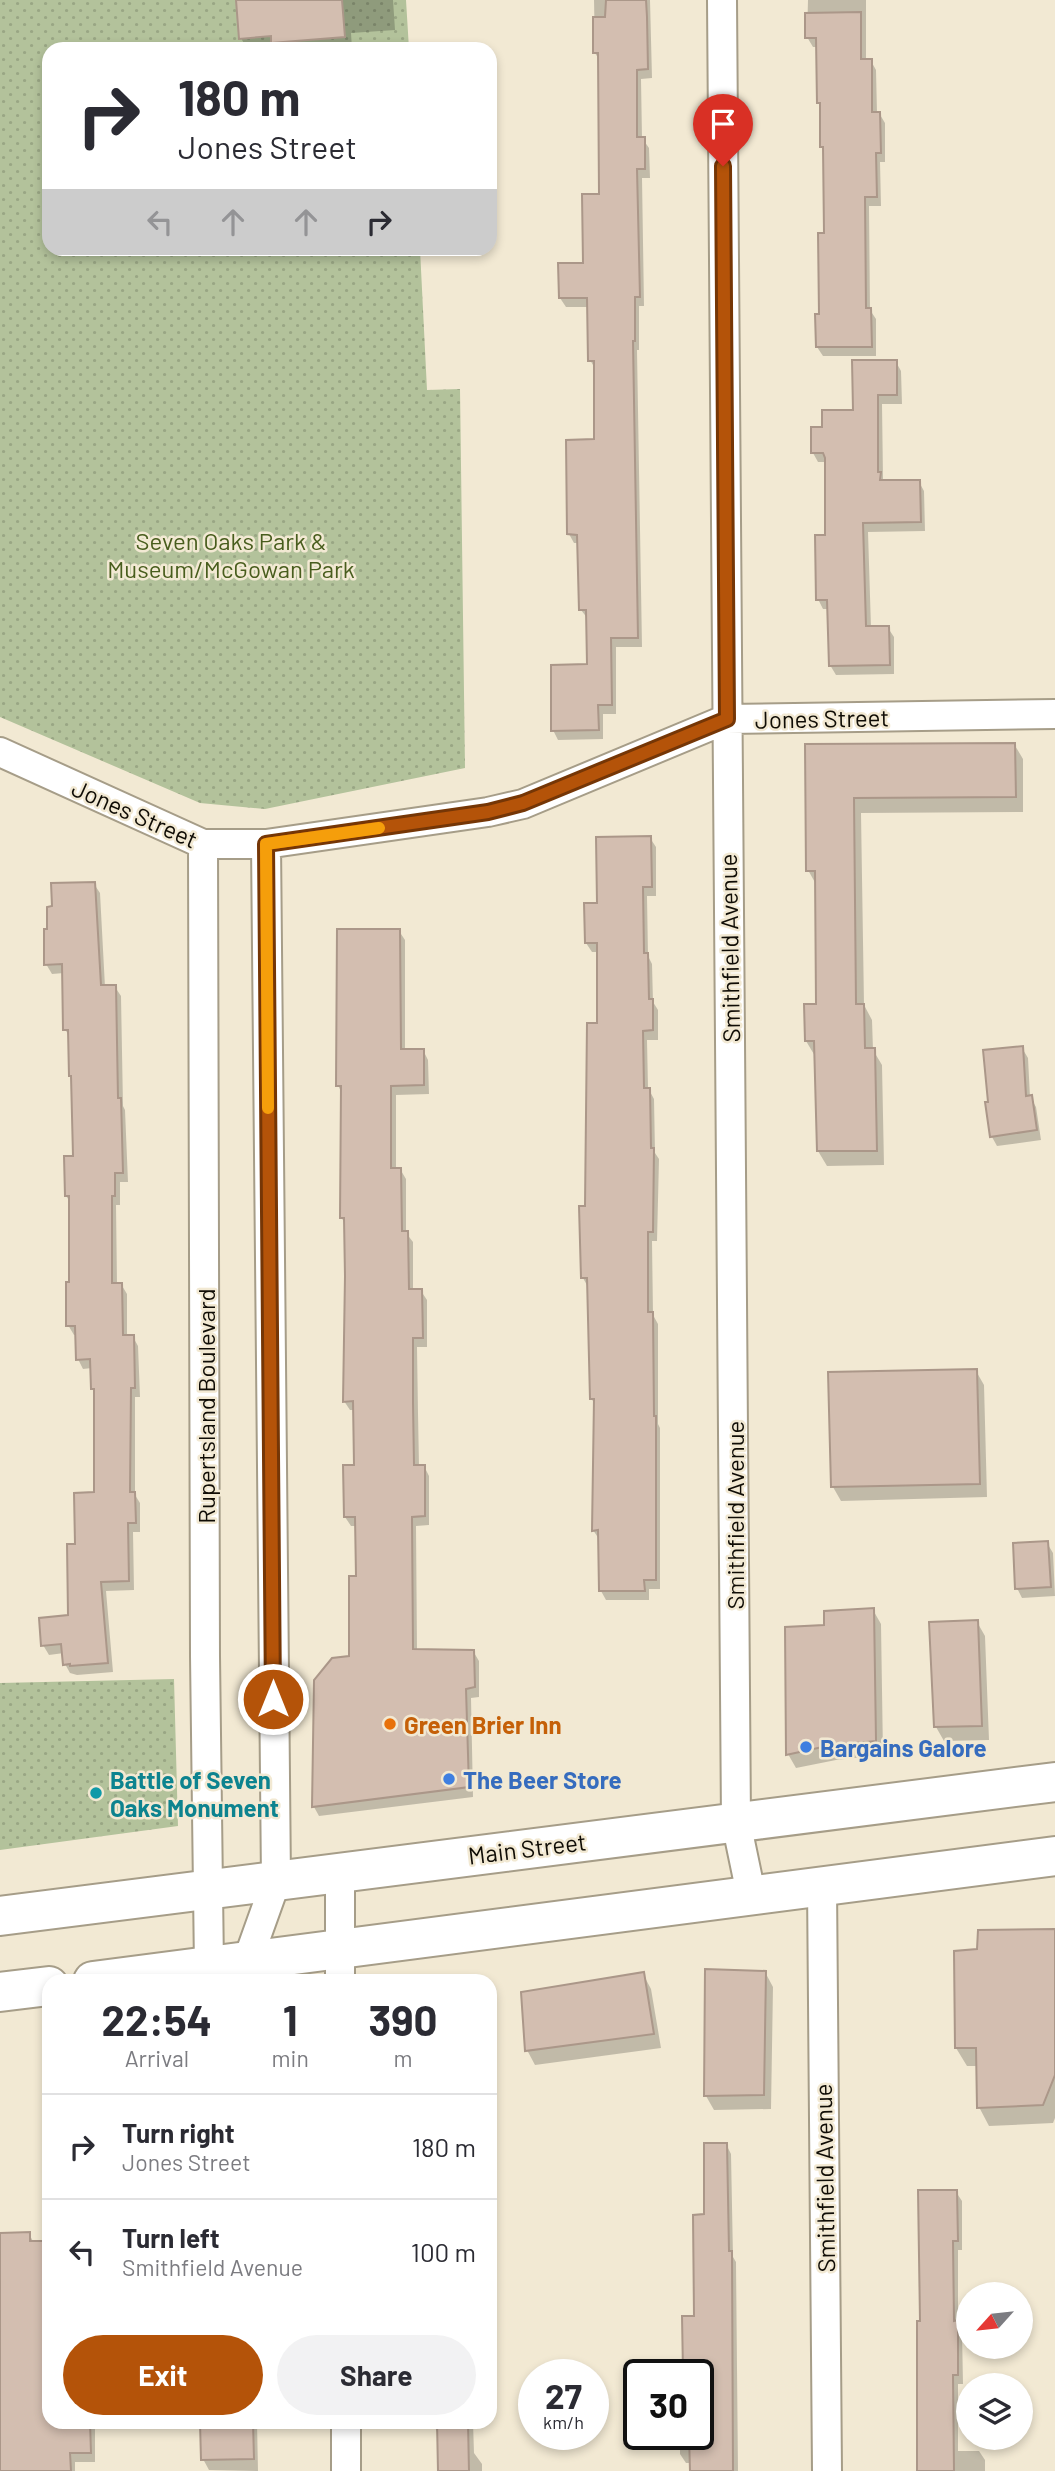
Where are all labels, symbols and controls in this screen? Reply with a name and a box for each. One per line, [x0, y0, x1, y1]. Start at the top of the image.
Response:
text: 180 m [178, 67, 301, 126]
icon: right [63, 70, 154, 161]
pin [693, 94, 753, 166]
icon: arrive [704, 105, 742, 143]
text: Jones Street [178, 127, 357, 165]
icon: left [141, 203, 179, 241]
icon: ahead [214, 203, 252, 241]
icon: ahead [287, 203, 325, 241]
icon: right [360, 203, 398, 241]
park label: Seven Oaks Park & Museum/McGowan Park [107, 526, 355, 583]
street label: Jones Street [755, 702, 889, 734]
street label: Jones Street [68, 772, 202, 854]
street label: Smithfield Avenue [713, 853, 745, 1043]
street label: Rupertsland Boulevard [191, 1288, 220, 1524]
street label: Smithfield Avenue [720, 1421, 749, 1609]
position arrow [236, 1662, 310, 1736]
place label: Green Brier Inn [404, 1710, 562, 1739]
marker: Green Brier Inn [382, 1716, 398, 1732]
place label: Bargains Galore [820, 1733, 987, 1762]
marker: Bargains Galore [798, 1739, 814, 1755]
place label: Battle of Seven Oaks Monument [110, 1765, 279, 1822]
place label: The Beer Store [463, 1765, 622, 1794]
marker: The Beer Store [441, 1771, 457, 1787]
marker: Battle of Seven Oaks Monument [88, 1785, 104, 1801]
street label: Main Street [466, 1826, 588, 1870]
text: 22:54 [102, 1994, 212, 2044]
text: 1 [283, 1994, 298, 2044]
text: 390 [368, 1994, 437, 2044]
text: Arrival [125, 2044, 189, 2072]
text: min [272, 2044, 309, 2072]
text: m [393, 2044, 412, 2072]
street label: Smithfield Avenue [808, 2083, 840, 2273]
text: Turn right [122, 2117, 235, 2148]
icon: right [63, 2128, 101, 2166]
text: 180 m [412, 2131, 476, 2162]
text: Jones Street [122, 2148, 251, 2176]
text: Turn left [122, 2222, 220, 2253]
icon: left [63, 2233, 101, 2271]
text: 100 m [411, 2236, 476, 2267]
text: Smithfield Avenue [122, 2253, 303, 2281]
north arrow [956, 2282, 1032, 2359]
map controls [956, 2282, 1033, 2450]
button: Exit [63, 2335, 263, 2415]
button: Share [277, 2335, 476, 2415]
speed limit sign: 30 [623, 2359, 714, 2450]
button: layers [956, 2373, 1033, 2450]
text: 27 [545, 2374, 582, 2416]
text: km/h [543, 2411, 584, 2433]

